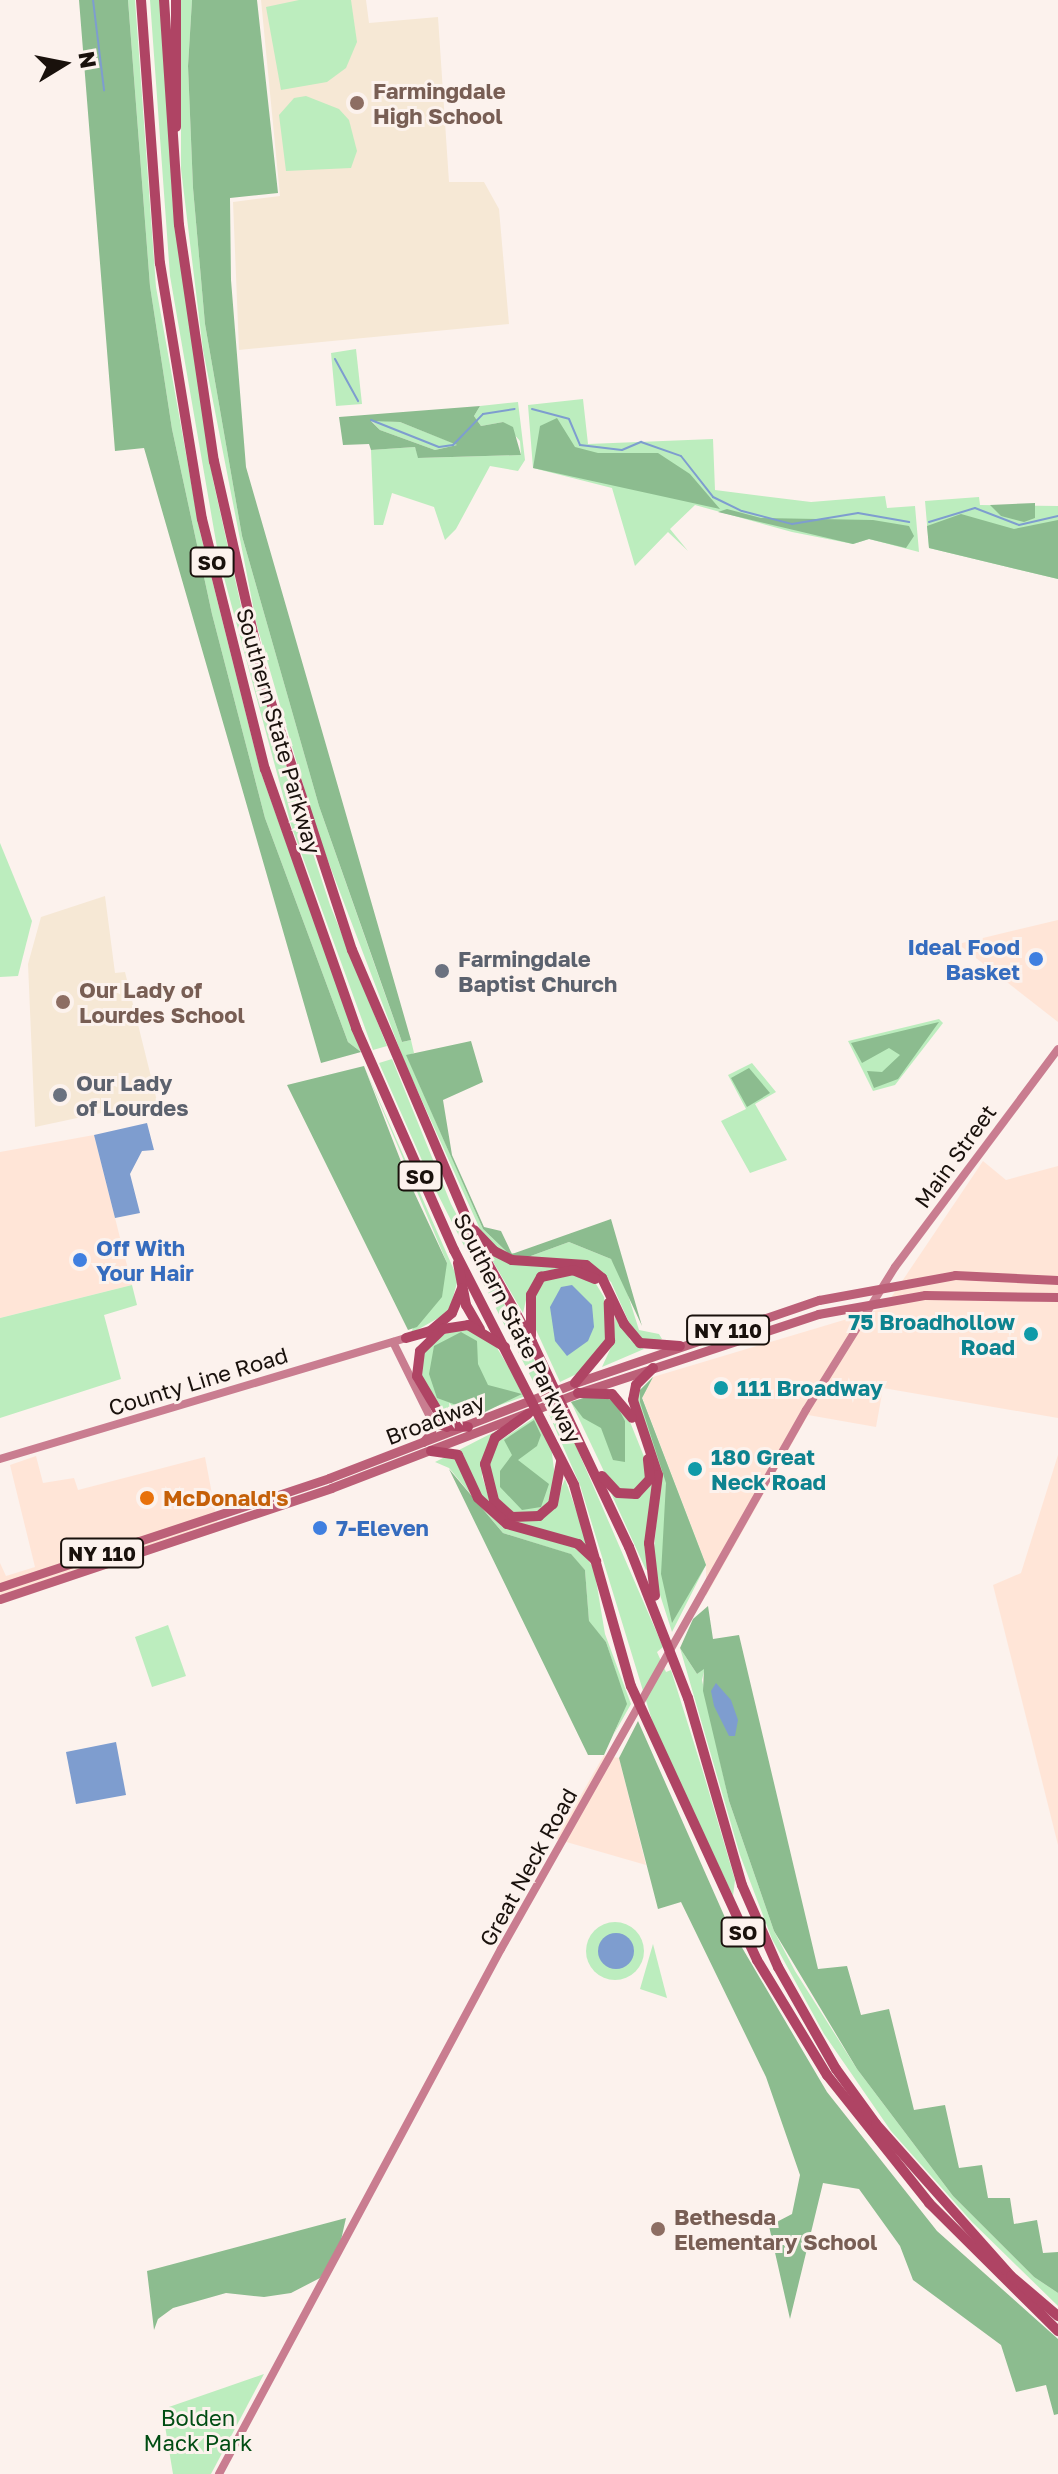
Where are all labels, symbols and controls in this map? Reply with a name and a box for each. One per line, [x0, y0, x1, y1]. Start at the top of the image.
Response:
north arrow [24, 24, 104, 104]
text: N [73, 49, 103, 70]
place label: Farmingdale High School [373, 77, 506, 128]
marker: Farmingdale High School [348, 94, 366, 112]
road number: SO [188, 546, 236, 578]
street label: Southern State Parkway [231, 605, 327, 857]
place label: Ideal Food Basket [908, 933, 1020, 984]
place label: Farmingdale Baptist Church [458, 945, 617, 996]
marker: Ideal Food Basket [1027, 950, 1045, 968]
marker: Farmingdale Baptist Church [433, 962, 451, 980]
place label: Our Lady of Lourdes School [79, 976, 245, 1028]
marker: Our Lady of Lourdes School [54, 993, 72, 1011]
place label: Our Lady of Lourdes [76, 1069, 189, 1120]
marker: Our Lady of Lourdes [51, 1086, 69, 1104]
street label: Main Street [909, 1099, 1001, 1213]
road number: SO [396, 1160, 444, 1192]
street label: Southern State Parkway [448, 1209, 588, 1447]
place label: Off With Your Hair [96, 1234, 194, 1286]
marker: Off With Your Hair [71, 1251, 89, 1269]
place label: 75 Broadhollow Road [848, 1308, 1015, 1360]
road number: NY 110 [686, 1314, 770, 1346]
marker: 75 Broadhollow Road [1022, 1325, 1040, 1343]
street label: County Line Road [105, 1341, 291, 1421]
place label: 111 Broadway [737, 1375, 883, 1401]
marker: 111 Broadway [712, 1379, 730, 1397]
street label: Broadway [382, 1388, 488, 1450]
place label: 180 Great Neck Road [711, 1443, 826, 1494]
marker: 180 Great Neck Road [686, 1460, 704, 1478]
place label: McDonald's [163, 1485, 289, 1511]
marker: McDonald's [138, 1489, 156, 1507]
place label: 7-Eleven [336, 1515, 429, 1541]
marker: 7-Eleven [311, 1519, 329, 1537]
road number: NY 110 [60, 1537, 144, 1569]
street label: Great Neck Road [474, 1783, 582, 1951]
road number: SO [719, 1916, 767, 1948]
place label: Bethesda Elementary School [674, 2203, 877, 2254]
marker: Bethesda Elementary School [649, 2220, 667, 2238]
park label: Bolden Mack Park [144, 2404, 252, 2456]

